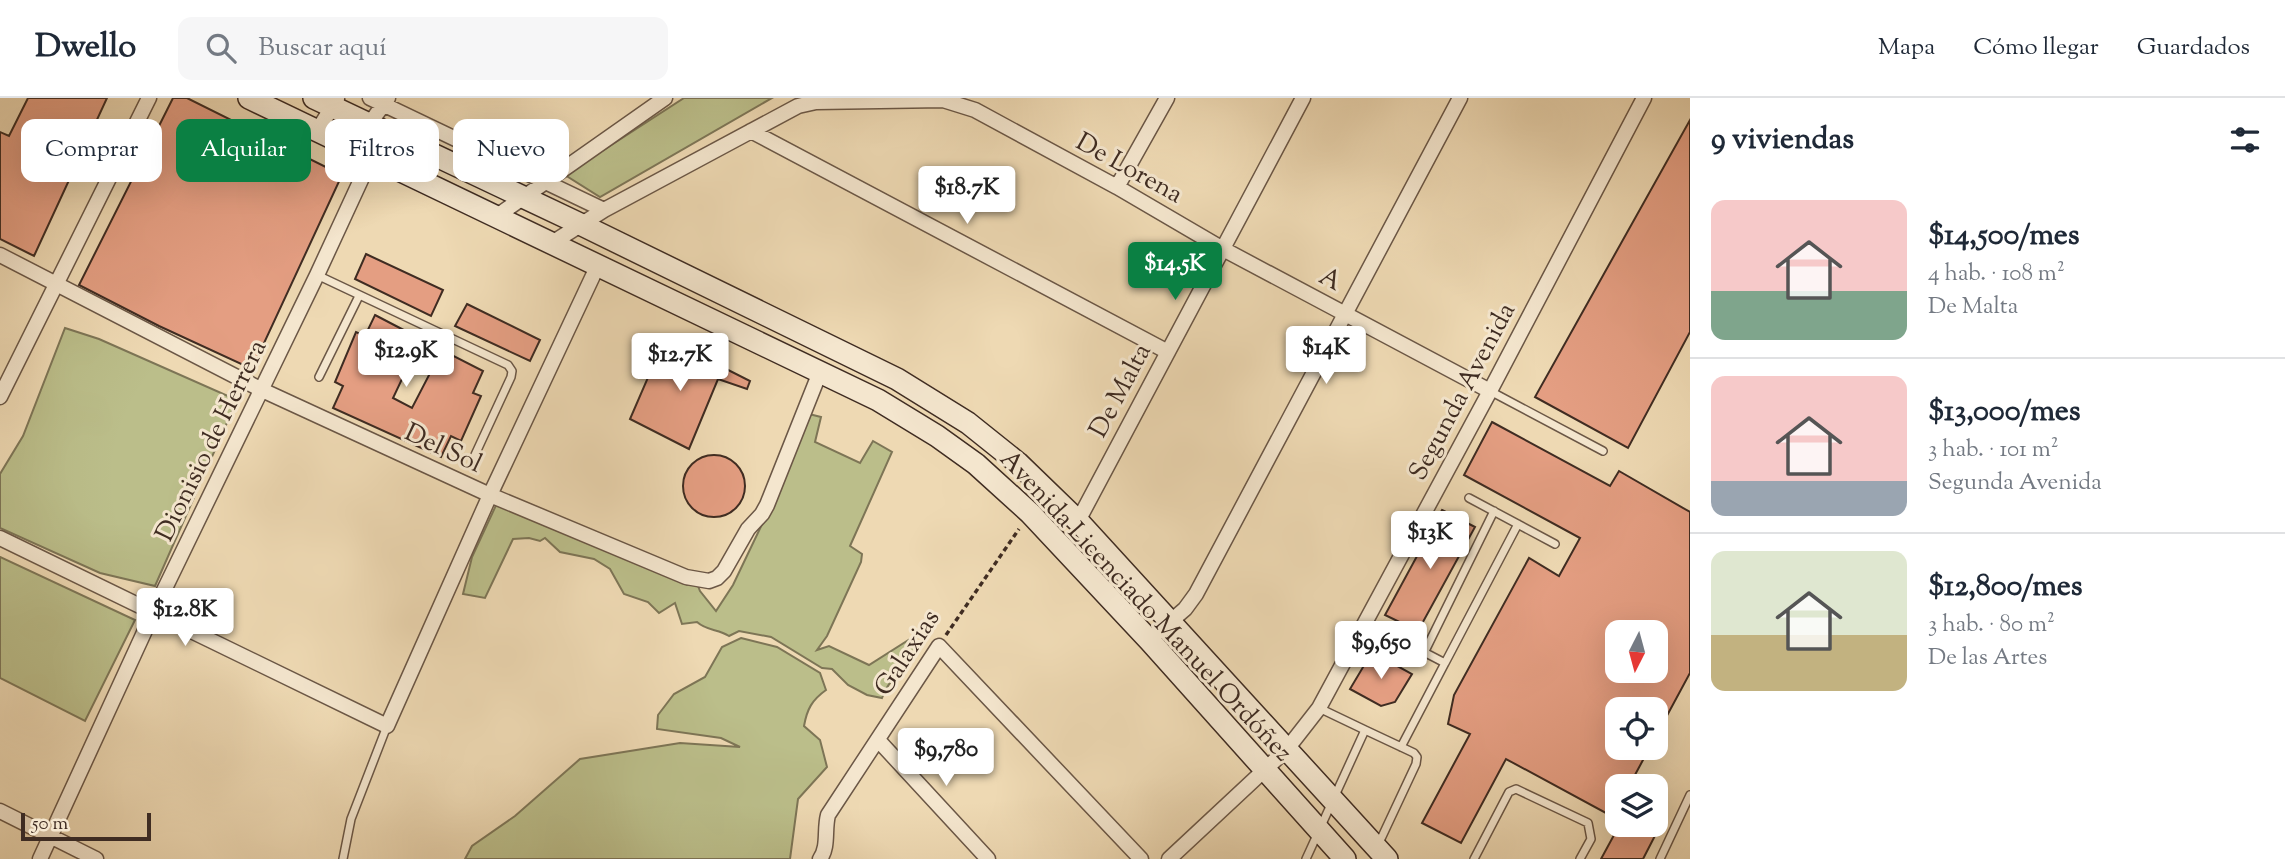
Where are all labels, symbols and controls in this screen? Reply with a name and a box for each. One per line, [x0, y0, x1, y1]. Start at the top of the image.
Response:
search box [178, 17, 668, 80]
text: Dwello [35, 24, 136, 72]
icon: search [202, 29, 240, 67]
text: Buscar aquí [258, 30, 387, 67]
text: Mapa [1878, 31, 1935, 65]
text: Cómo llegar [1973, 31, 2099, 65]
text: Guardados [2137, 31, 2250, 65]
chip: Comprar [21, 119, 162, 182]
chip: Alquilar [176, 119, 311, 182]
chip: Filtros [325, 119, 439, 182]
chip: Nuevo [453, 119, 569, 182]
text: 9 viviendas [1711, 119, 1854, 162]
icon: filters [2226, 121, 2264, 159]
street label: De Lorena [1068, 125, 1189, 214]
pin: $18.7K [910, 166, 1024, 226]
text: $18.7K [934, 172, 1000, 205]
text: $14,500/mes [1928, 215, 2079, 258]
icon: home [1767, 228, 1851, 312]
pin: $14.5K [1118, 242, 1232, 302]
text: $14.5K [1144, 248, 1206, 281]
text: 4 hab. · 108 m² [1928, 258, 2065, 291]
street label: A [1312, 259, 1348, 302]
text: De Malta [1928, 291, 2018, 324]
street label: Segunda Avenida [1401, 297, 1526, 488]
pin: $14K [1285, 327, 1367, 386]
pin: $12.9K [349, 330, 463, 389]
text: $14K [1302, 332, 1350, 365]
street label: Dionisio de Herrera [147, 334, 277, 548]
pin: $12.7K [623, 334, 737, 393]
text: $12.9K [374, 335, 438, 368]
street label: De Malta [1081, 337, 1161, 445]
text: $12.7K [648, 339, 712, 372]
text: $13,000/mes [1928, 391, 2081, 434]
icon: home [1767, 404, 1851, 488]
street label: Del Sol [398, 415, 488, 483]
text: 3 hab. · 101 m² [1928, 434, 2058, 467]
street label: Avenida Licenciado Manuel Ordóñez [990, 442, 1300, 771]
text: Segunda Avenida [1928, 467, 2102, 500]
pin: $13K [1389, 512, 1471, 571]
text: $13K [1407, 517, 1453, 550]
text: $12,800/mes [1928, 566, 2083, 609]
icon: home [1767, 579, 1851, 663]
pin: $12.8K [128, 588, 242, 648]
text: $12.8K [153, 594, 217, 627]
street label: Galaxias [866, 603, 950, 704]
text: 3 hab. · 80 m² [1928, 609, 2055, 642]
north arrow [1605, 620, 1668, 682]
map controls [1605, 620, 1668, 837]
pin: $9,650 [1324, 622, 1438, 681]
text: $9,650 [1351, 627, 1411, 660]
text: De las Artes [1928, 642, 2047, 675]
button: locate [1605, 697, 1668, 760]
pin: $9,780 [889, 728, 1003, 788]
text: $9,780 [914, 734, 978, 767]
button: layers [1605, 774, 1668, 837]
scale bar [21, 810, 150, 842]
text: 50 m [32, 811, 68, 838]

